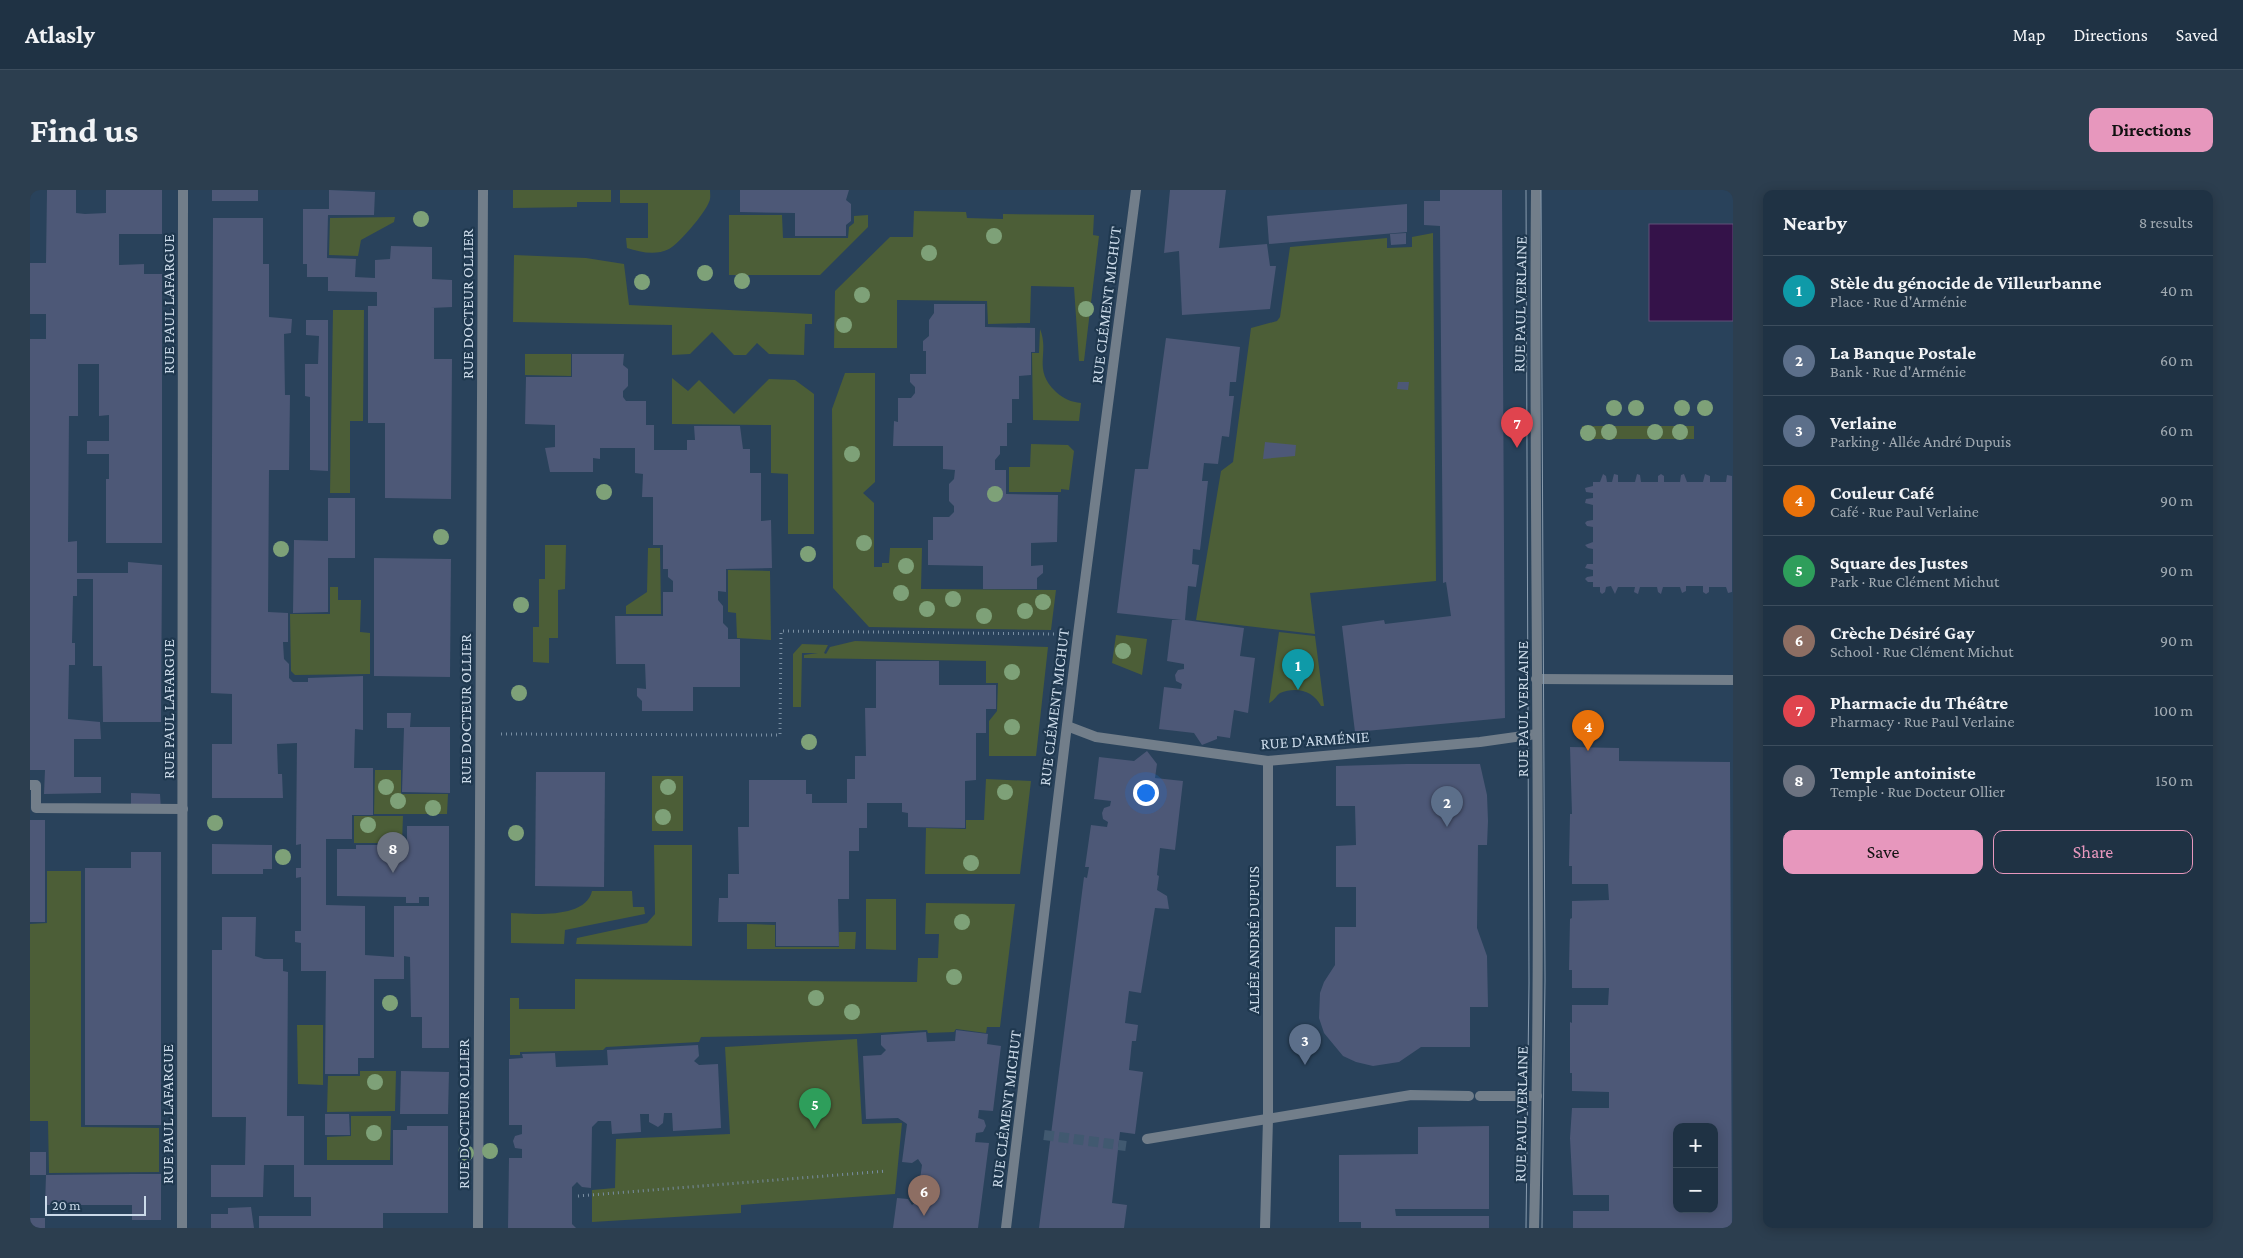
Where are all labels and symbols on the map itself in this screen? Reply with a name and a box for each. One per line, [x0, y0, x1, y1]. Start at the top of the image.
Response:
street label: RUE CLÉMENT MICHUT [1088, 225, 1124, 385]
street label: RUE DOCTEUR OLLIER [459, 229, 476, 379]
street label: RUE PAUL LAFARGUE [160, 234, 177, 374]
street label: RUE PAUL VERLAINE [1510, 235, 1530, 372]
pin: 7 [1501, 407, 1533, 448]
street label: RUE CLÉMENT MICHUT [1036, 627, 1072, 787]
street label: RUE DOCTEUR OLLIER [457, 634, 474, 784]
street label: RUE PAUL LAFARGUE [160, 639, 177, 779]
street label: RUE PAUL VERLAINE [1514, 641, 1531, 777]
pin: 1 [1282, 649, 1314, 690]
pin: 4 [1572, 710, 1604, 751]
street label: RUE D'ARMÉNIE [1260, 728, 1370, 752]
your location [1133, 780, 1159, 806]
pin: 2 [1431, 786, 1463, 827]
pin: 8 [377, 832, 409, 873]
street label: ALLÉE ANDRÉ DUPUIS [1245, 866, 1262, 1014]
pin: 3 [1289, 1024, 1321, 1065]
street label: RUE CLÉMENT MICHUT [988, 1029, 1024, 1189]
street label: RUE DOCTEUR OLLIER [455, 1039, 472, 1189]
street label: RUE PAUL LAFARGUE [159, 1044, 176, 1184]
street label: RUE PAUL VERLAINE [1511, 1045, 1531, 1182]
pin: 5 [799, 1088, 831, 1129]
pin: 6 [908, 1175, 940, 1216]
scale bar [45, 1193, 146, 1216]

